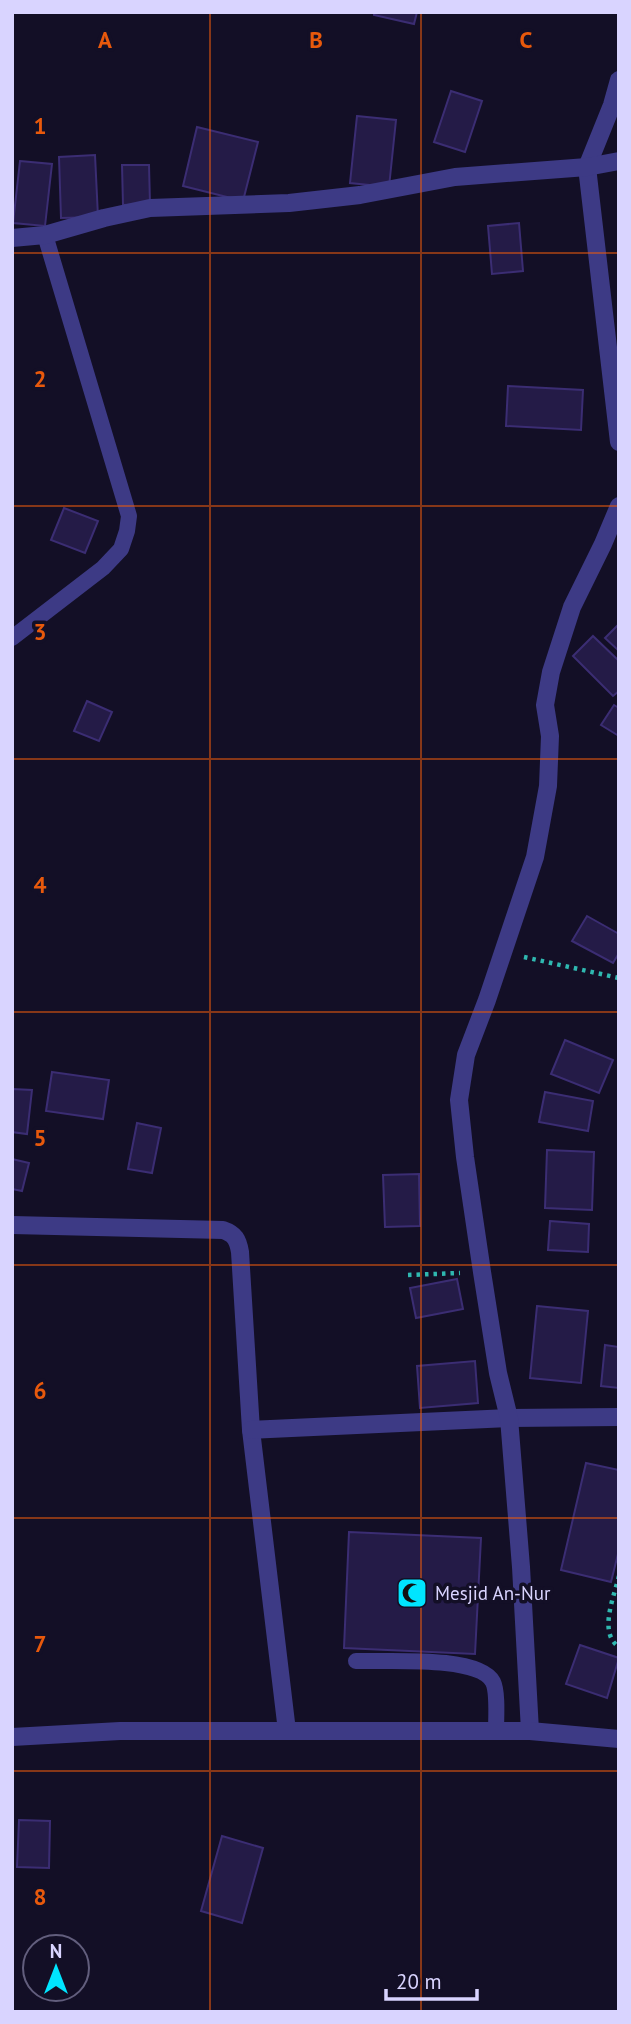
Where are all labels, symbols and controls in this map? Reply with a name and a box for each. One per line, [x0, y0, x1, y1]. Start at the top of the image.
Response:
text: A [98, 25, 112, 54]
text: B [309, 25, 323, 54]
text: C [520, 25, 533, 54]
text: 1 [33, 111, 47, 140]
text: 2 [33, 364, 47, 393]
text: 3 [33, 617, 47, 646]
text: 4 [33, 870, 47, 899]
text: 5 [33, 1123, 47, 1152]
text: 6 [33, 1376, 47, 1405]
mosque icon: Mesjid An-Nur [395, 1576, 429, 1610]
place label: Mesjid An-Nur [435, 1581, 551, 1605]
text: 7 [33, 1629, 47, 1658]
text: 8 [33, 1882, 47, 1911]
north arrow [21, 1933, 91, 2003]
text: N [50, 1939, 62, 1963]
scale bar [386, 1958, 477, 2002]
text: 20 m [396, 1968, 442, 1995]

